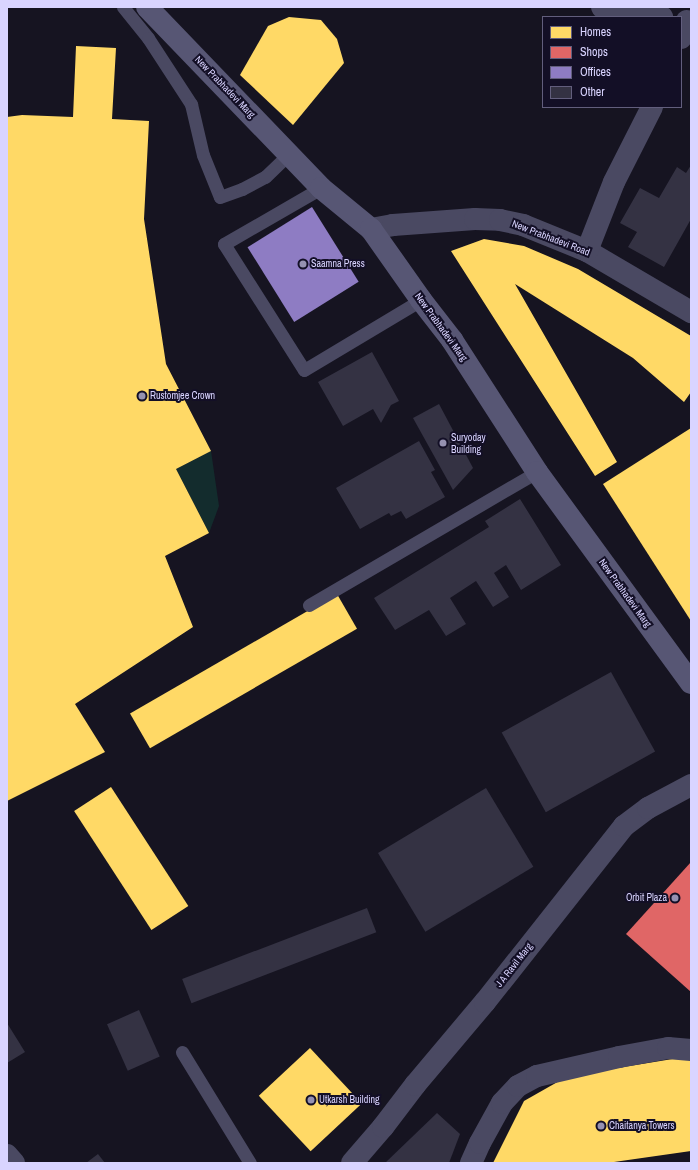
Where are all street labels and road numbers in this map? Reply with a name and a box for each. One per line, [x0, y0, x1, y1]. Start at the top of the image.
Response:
street label: New Prabhadevi Marg [192, 53, 258, 121]
street label: New Prabhadevi Road [510, 218, 592, 258]
street label: New Prabhadevi Marg [412, 290, 470, 364]
street label: New Prabhadevi Marg [596, 556, 654, 630]
street label: J A Ravil Marg [493, 940, 535, 990]

